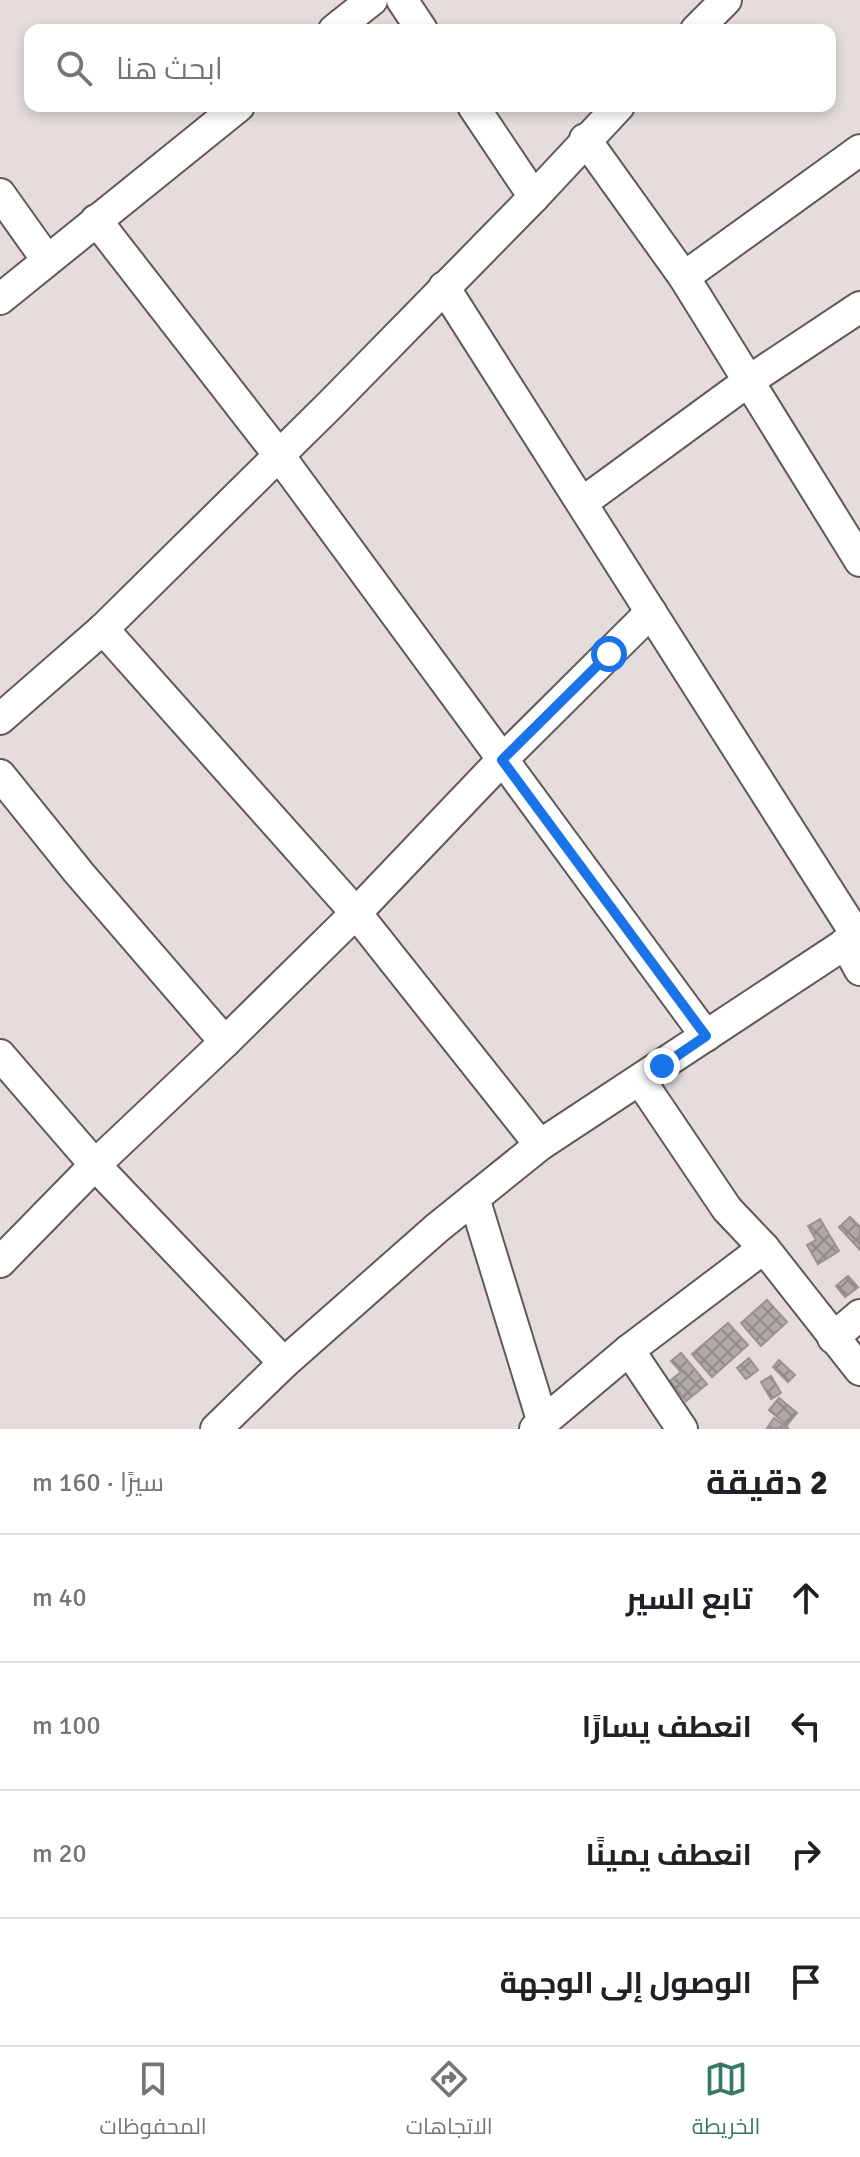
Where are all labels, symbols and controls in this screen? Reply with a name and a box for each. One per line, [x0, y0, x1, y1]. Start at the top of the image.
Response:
search box [24, 24, 836, 112]
icon: search [52, 46, 96, 90]
text: ابحث هنا [116, 51, 223, 88]
route start [591, 636, 627, 672]
route end [644, 1048, 680, 1084]
text: 2 دقيقة [706, 1462, 828, 1504]
text: سيرًا · 160 m [32, 1467, 164, 1499]
icon: ahead [784, 1576, 828, 1620]
text: تابع السير [626, 1581, 752, 1618]
text: 40 m [32, 1582, 87, 1614]
icon: left [784, 1704, 828, 1748]
text: انعطف يسارًا [582, 1709, 752, 1746]
text: 100 m [32, 1710, 101, 1742]
icon: right [784, 1832, 828, 1876]
text: انعطف يمينًا [585, 1837, 752, 1874]
text: 20 m [32, 1838, 87, 1870]
icon: arrive [784, 1960, 828, 2004]
text: الوصول إلى الوجهة [500, 1965, 752, 2002]
tab: المحفوظات [100, 2057, 207, 2147]
tab: الاتجاهات [406, 2057, 493, 2147]
tab: الخريطة [692, 2057, 760, 2147]

